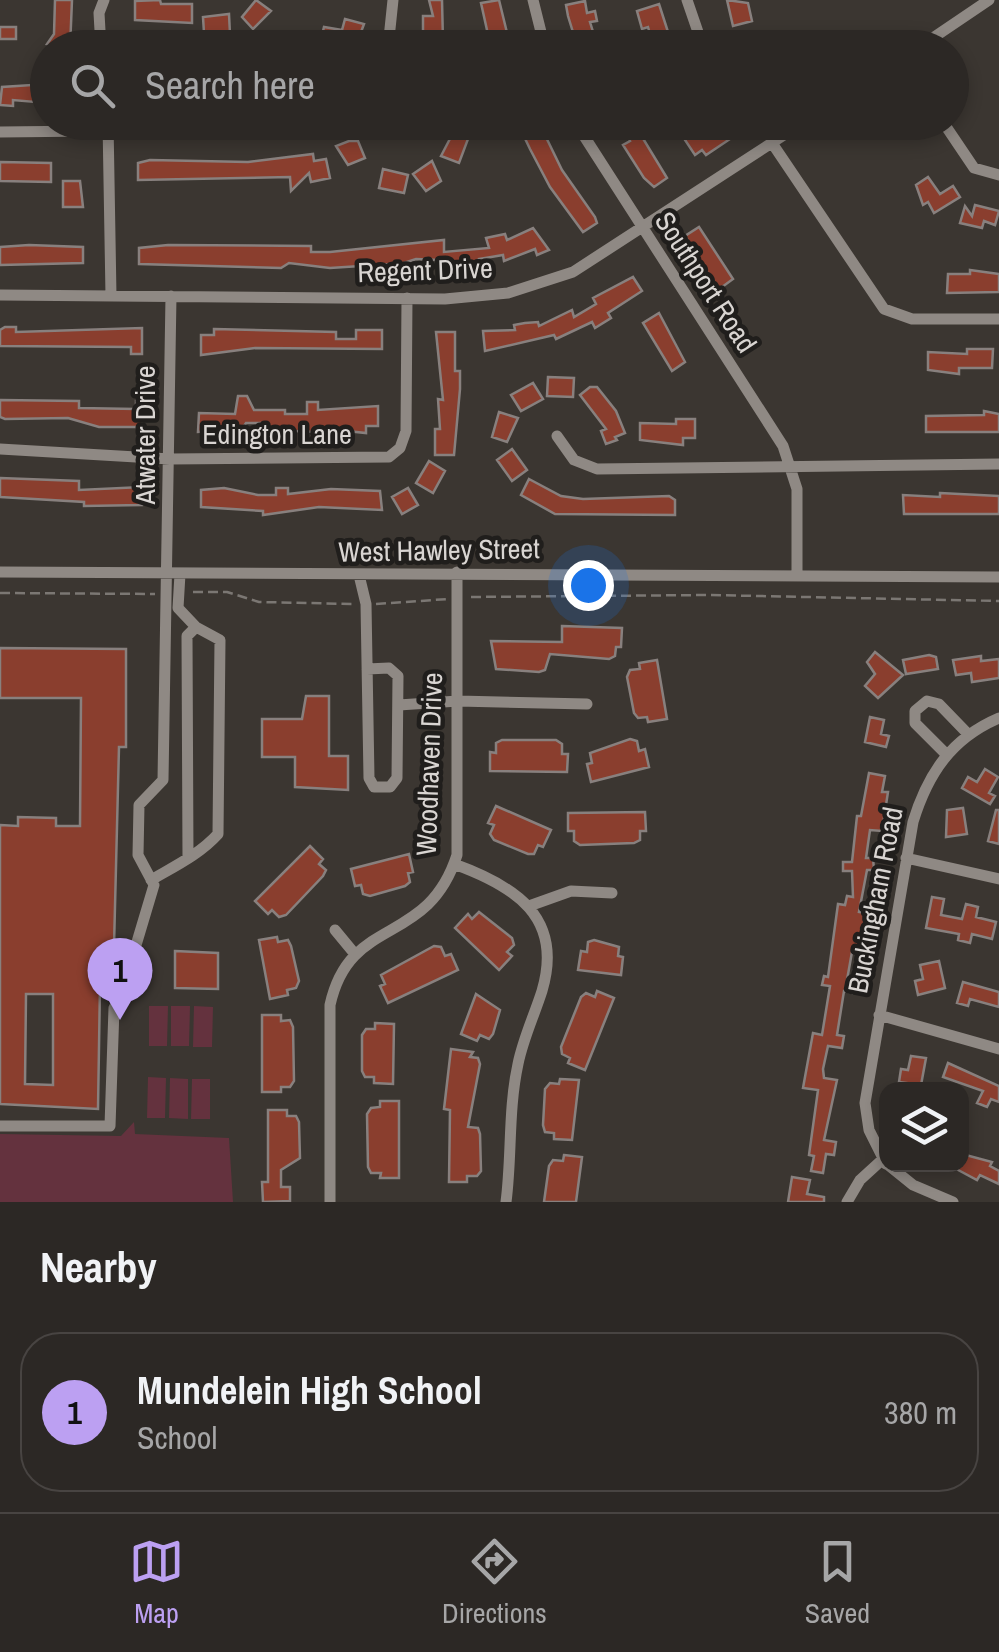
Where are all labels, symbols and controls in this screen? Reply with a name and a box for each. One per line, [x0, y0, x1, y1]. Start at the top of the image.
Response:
search box [30, 30, 969, 140]
icon: search [65, 58, 120, 113]
text: Search here [145, 60, 315, 111]
street label: Southport Road [646, 204, 766, 360]
street label: Regent Drive [357, 249, 493, 291]
street label: Atwater Drive [126, 365, 164, 506]
street label: Edington Lane [202, 415, 352, 453]
street label: West Hawley Street [338, 529, 540, 571]
your location [563, 560, 614, 611]
street label: Woodhaven Drive [407, 672, 451, 856]
street label: Buckingham Road [838, 804, 912, 996]
pin: 1 [88, 938, 152, 1020]
map controls [879, 1082, 969, 1172]
button: layers [879, 1082, 969, 1172]
text: Nearby [40, 1239, 157, 1295]
text: Mundelein High School [137, 1365, 482, 1416]
text: 1 [67, 1391, 82, 1434]
text: 380 m [884, 1391, 957, 1434]
text: School [137, 1416, 217, 1459]
tab: Map [129, 1534, 184, 1632]
tab: Directions [442, 1534, 547, 1632]
tab: Saved [805, 1534, 870, 1632]

